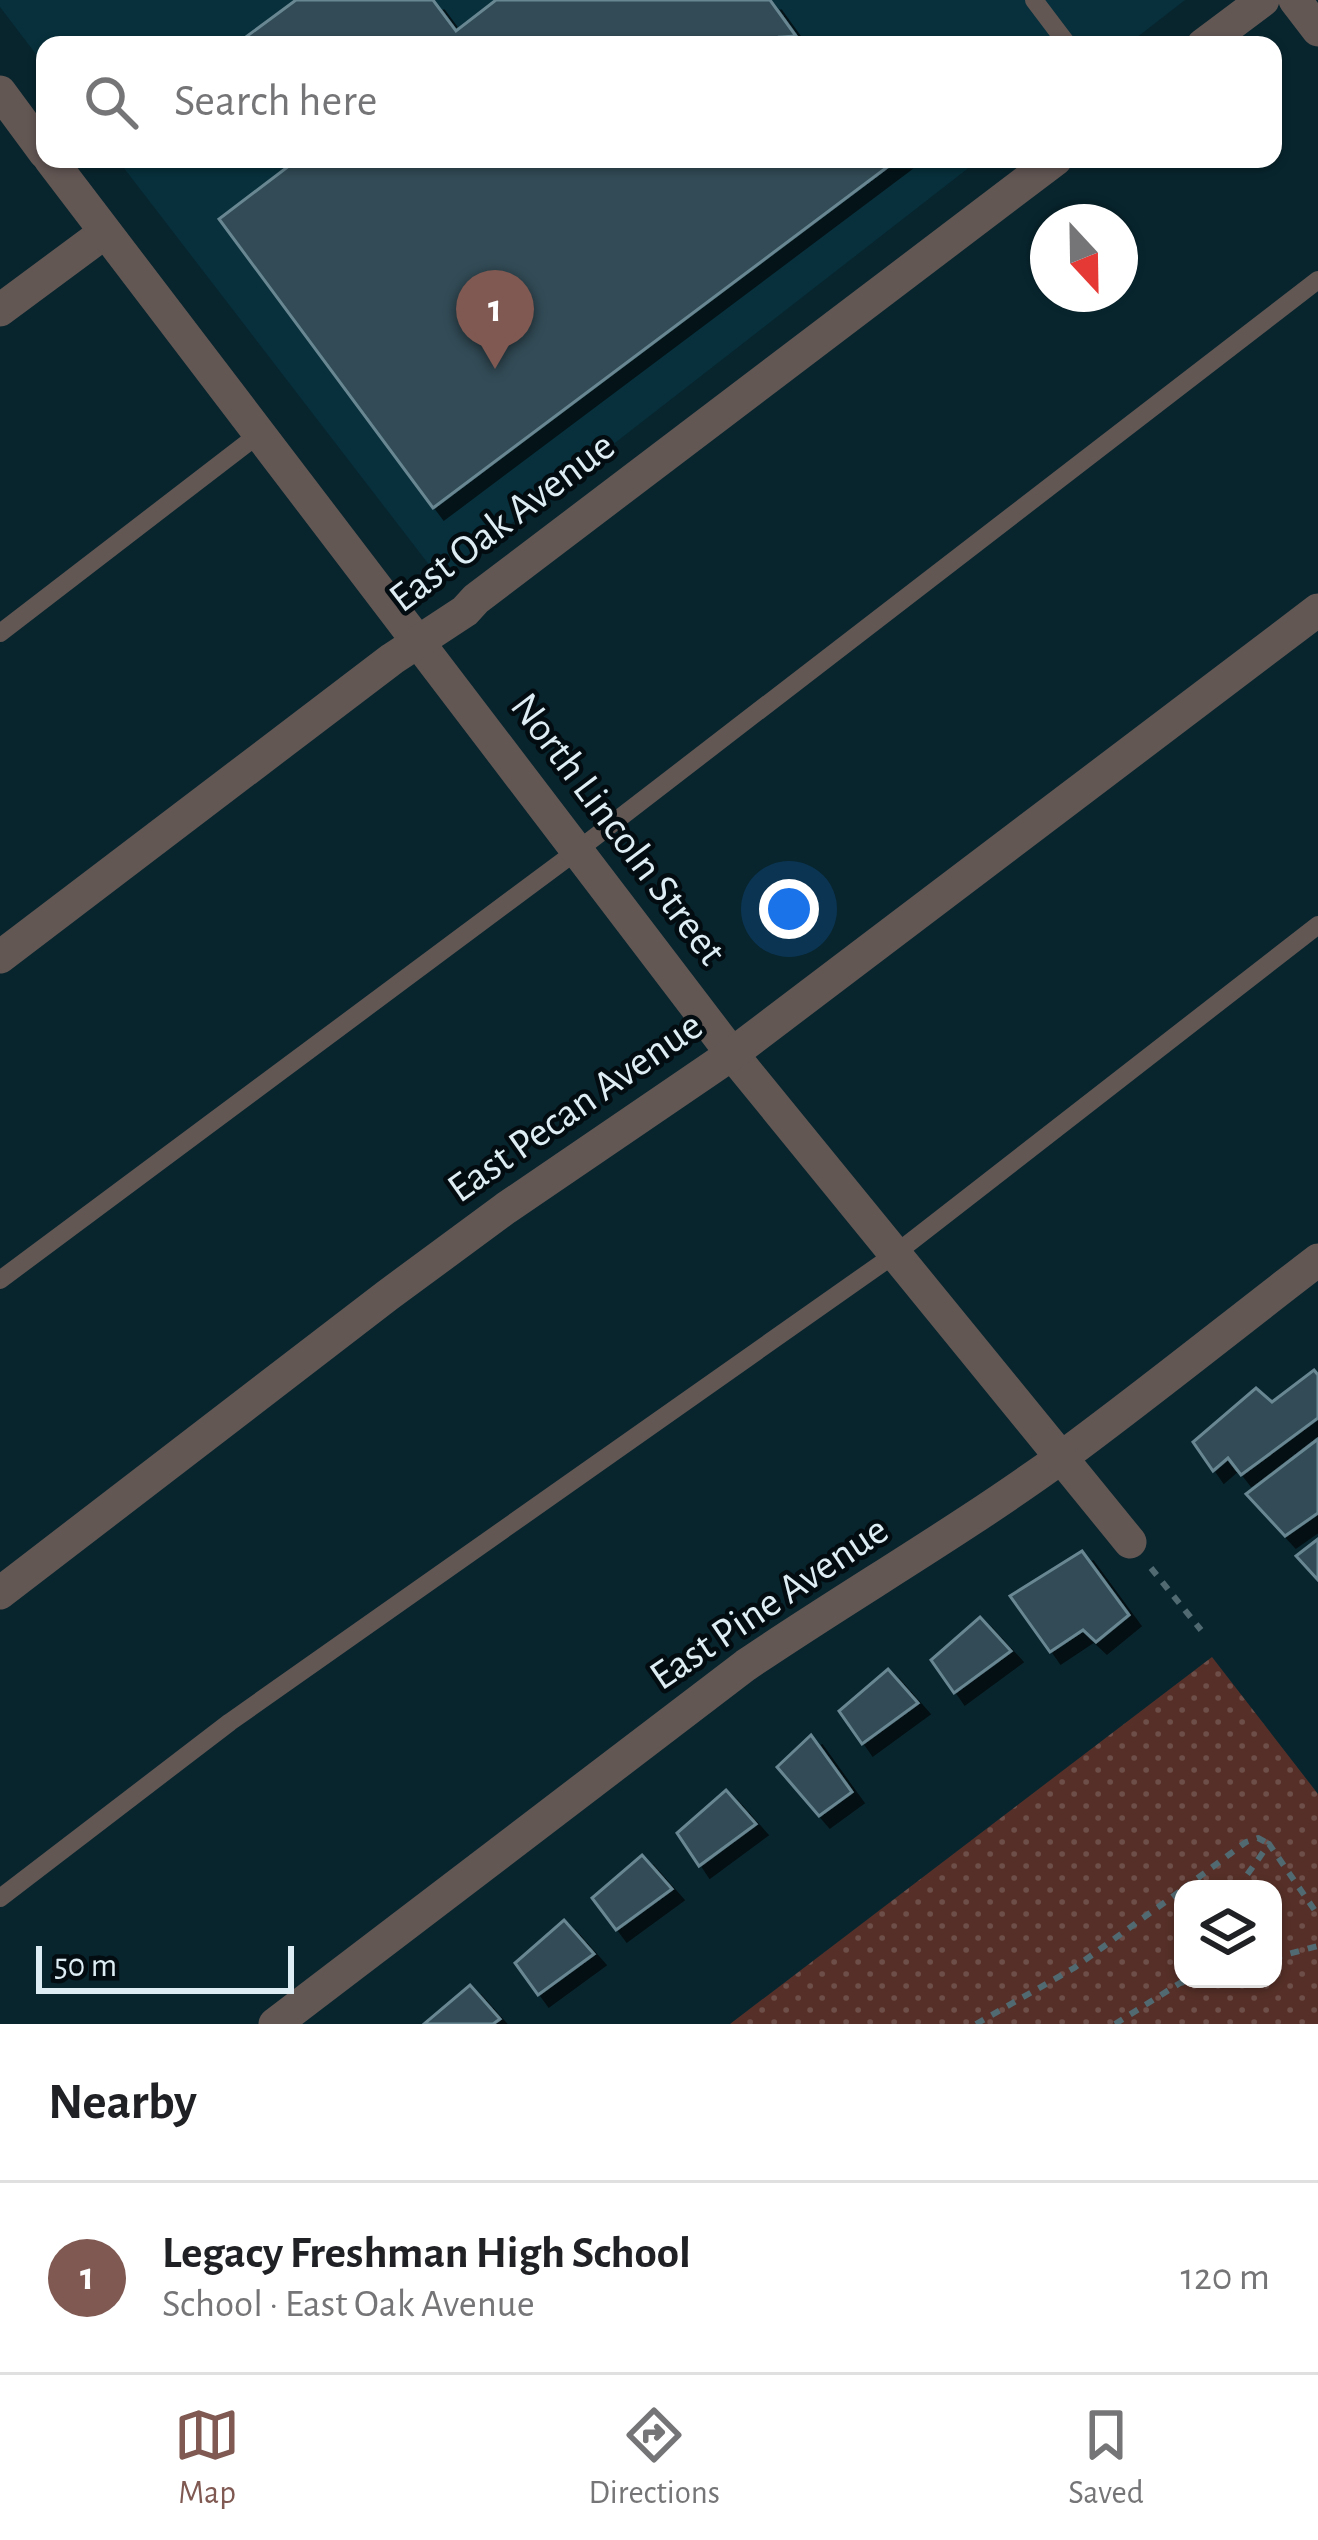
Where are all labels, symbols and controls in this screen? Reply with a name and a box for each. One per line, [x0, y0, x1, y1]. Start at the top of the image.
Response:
search box [36, 36, 1282, 168]
icon: search [78, 69, 144, 135]
text: Search here [174, 79, 377, 124]
north arrow [1030, 204, 1138, 312]
pin: 1 [456, 270, 534, 369]
street label: East Oak Avenue [382, 424, 622, 620]
street label: North Lincoln Street [503, 685, 733, 973]
your location [759, 879, 819, 939]
street label: East Pecan Avenue [440, 1004, 710, 1210]
street label: East Pine Avenue [642, 1508, 896, 1698]
map controls [1174, 1880, 1282, 1988]
button: layers [1174, 1880, 1282, 1988]
scale bar [36, 1940, 294, 1993]
text: 50 m [54, 1950, 117, 1983]
text: Nearby [48, 2077, 197, 2128]
text: Legacy Freshman High School [162, 2231, 691, 2276]
text: 1 [80, 2258, 94, 2297]
text: 120 m [1181, 2258, 1270, 2297]
text: School · East Oak Avenue [162, 2285, 535, 2324]
tab: Map [174, 2402, 240, 2514]
tab: Directions [588, 2402, 720, 2514]
tab: Saved [1068, 2402, 1144, 2514]

